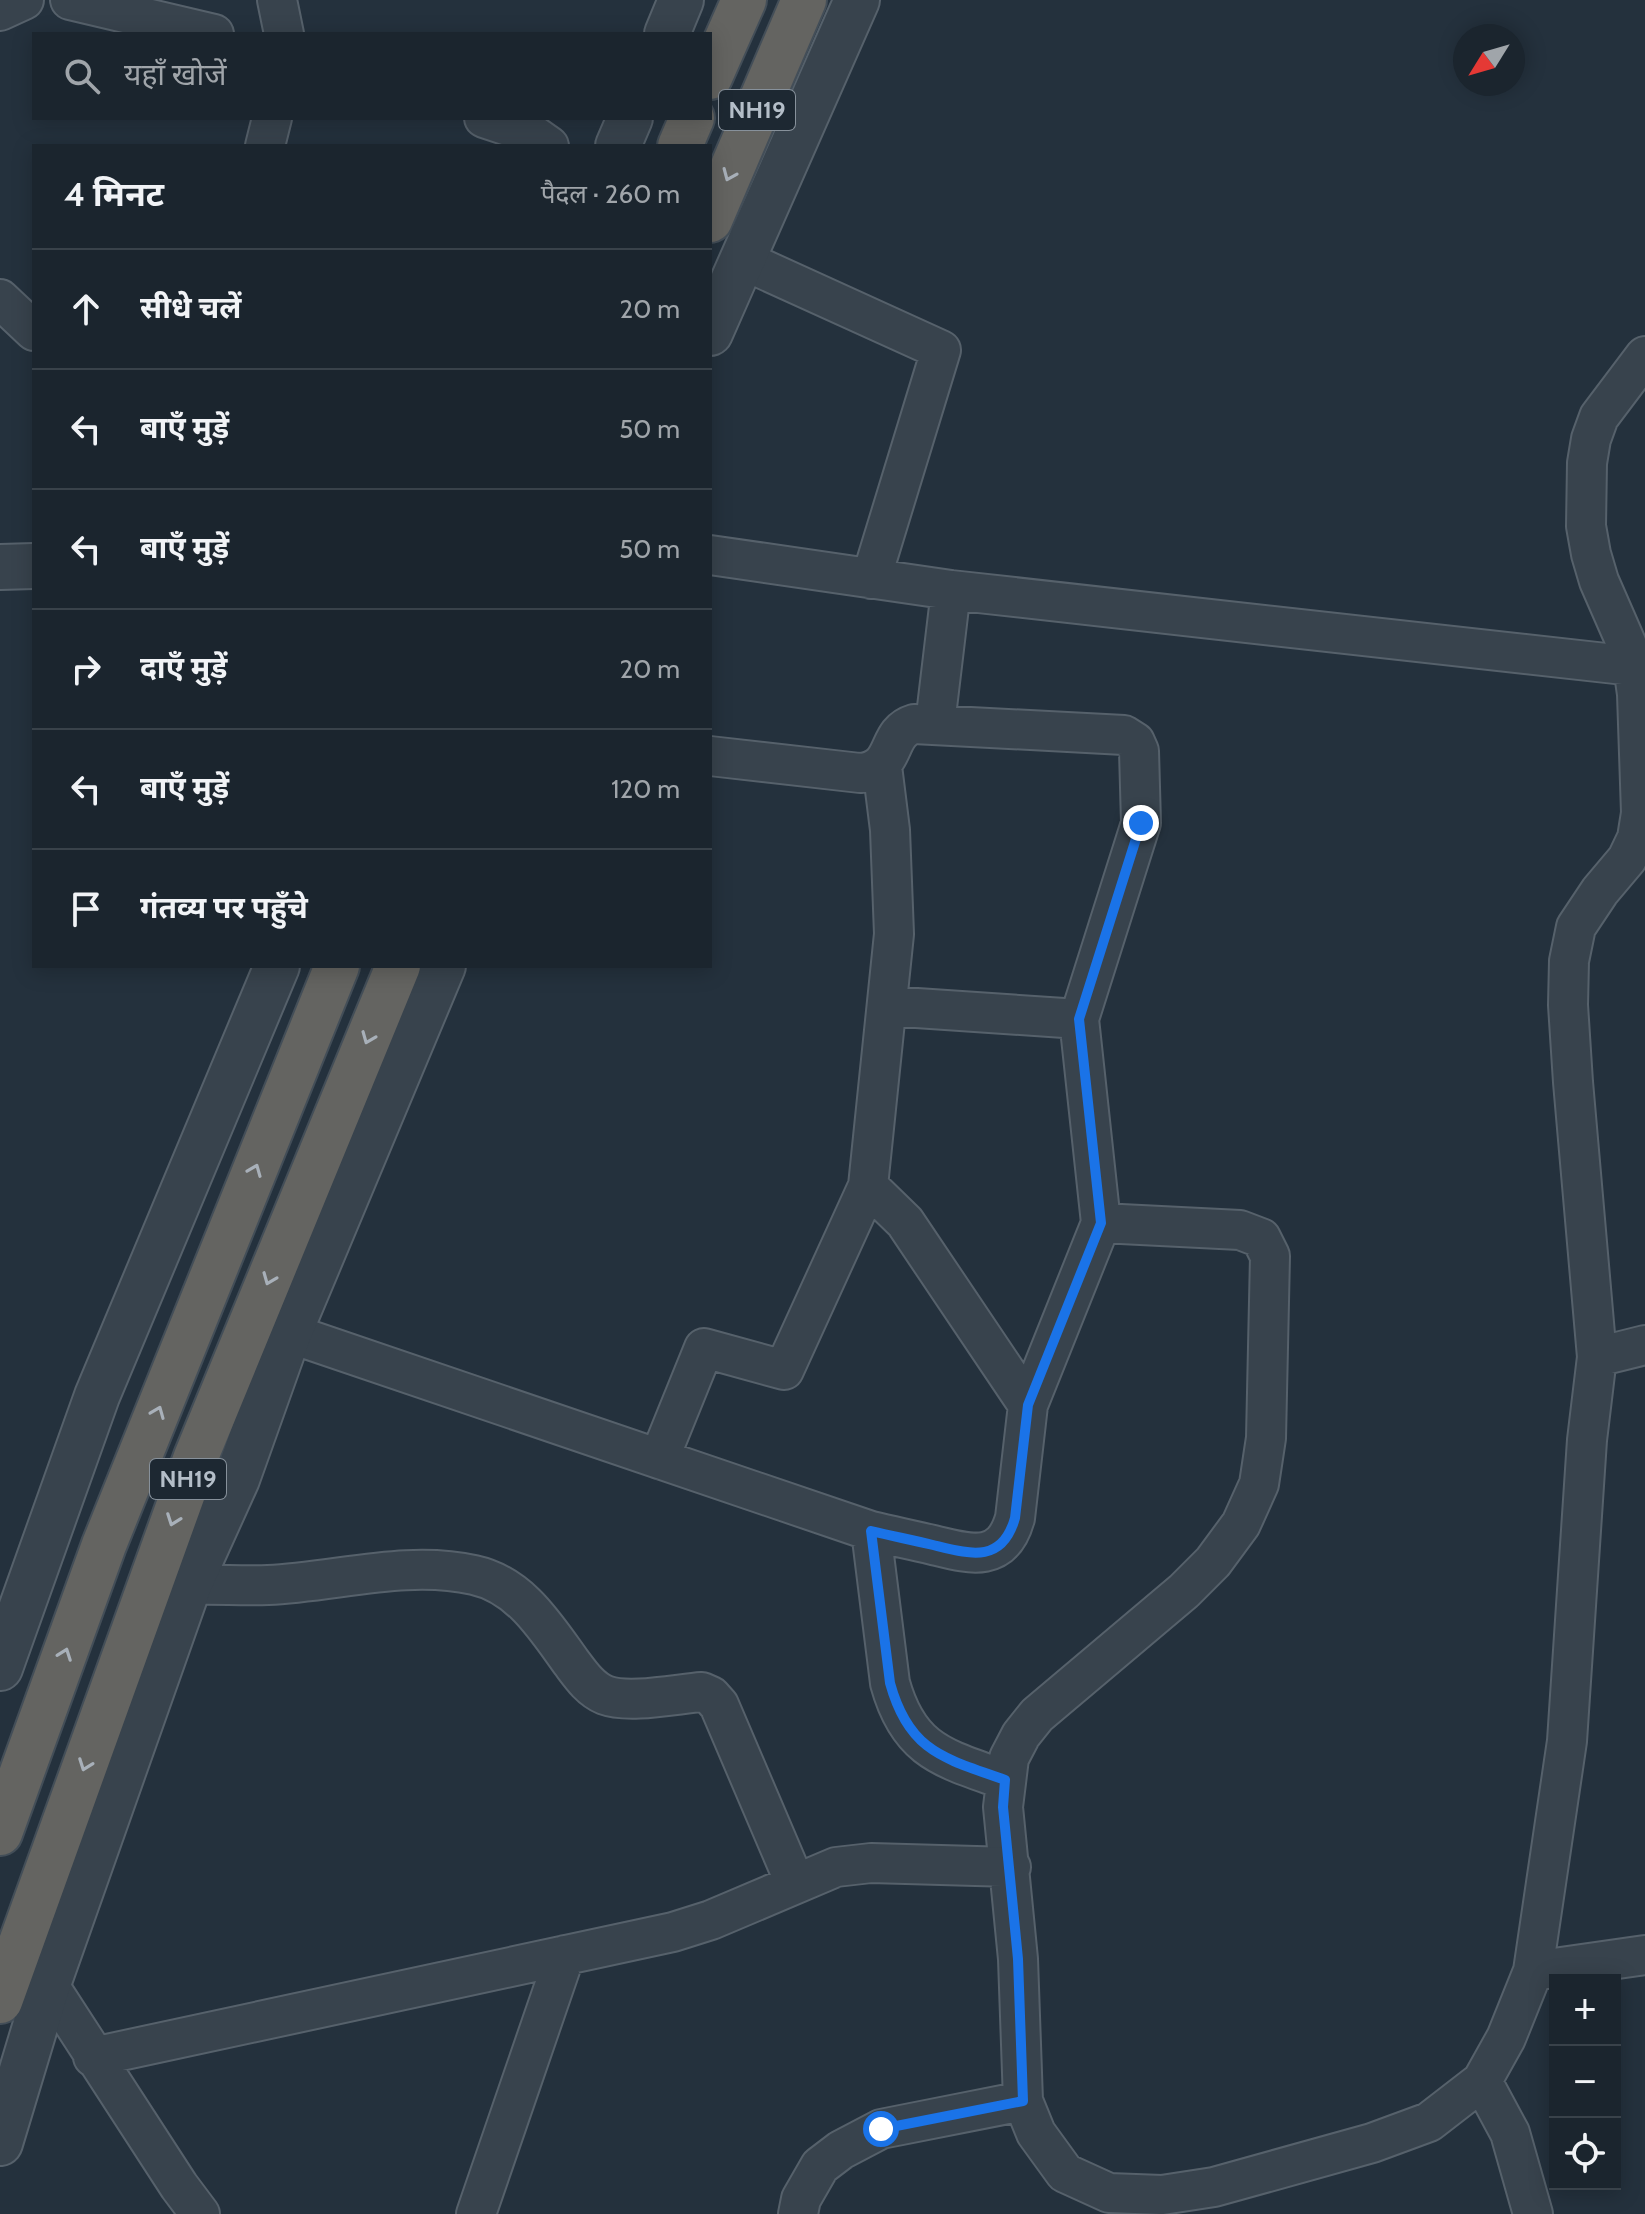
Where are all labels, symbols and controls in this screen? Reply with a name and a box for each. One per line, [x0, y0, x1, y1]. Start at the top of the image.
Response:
north arrow [1453, 24, 1525, 96]
search box [32, 32, 712, 120]
icon: search [60, 54, 104, 98]
text: यहाँ खोजें [124, 56, 226, 93]
road number: NH19 [719, 90, 795, 130]
one-way arrow [723, 167, 739, 181]
text: 4 मिनट [64, 173, 164, 215]
text: पैदल · 260 m [541, 178, 680, 210]
icon: ahead [64, 287, 108, 331]
text: सीधे चलें [140, 289, 241, 326]
text: 20 m [620, 293, 680, 325]
icon: left [64, 407, 108, 451]
text: बाएँ मुड़ें [140, 409, 229, 446]
text: 50 m [619, 413, 680, 445]
icon: left [64, 527, 108, 571]
text: बाएँ मुड़ें [140, 529, 229, 566]
text: 50 m [619, 533, 680, 565]
icon: right [64, 647, 108, 691]
text: दाएँ मुड़ें [140, 649, 227, 686]
text: 20 m [620, 653, 680, 685]
icon: left [64, 767, 108, 811]
text: बाएँ मुड़ें [140, 769, 229, 806]
text: 120 m [611, 773, 680, 805]
route end [1123, 805, 1159, 841]
icon: arrive [64, 887, 108, 931]
text: गंतव्य पर पहुँचे [140, 889, 308, 926]
one-way arrow [362, 1030, 378, 1044]
one-way arrow [245, 1164, 261, 1178]
one-way arrow [263, 1271, 279, 1285]
one-way arrow [148, 1406, 165, 1420]
road number: NH19 [150, 1459, 226, 1499]
one-way arrow [166, 1512, 183, 1526]
one-way arrow [55, 1648, 71, 1662]
one-way arrow [78, 1757, 95, 1771]
map controls [1549, 1974, 1621, 2190]
button: + [1549, 1974, 1621, 2046]
button: − [1549, 2046, 1621, 2118]
route start [863, 2111, 899, 2147]
button: locate [1549, 2118, 1621, 2190]

